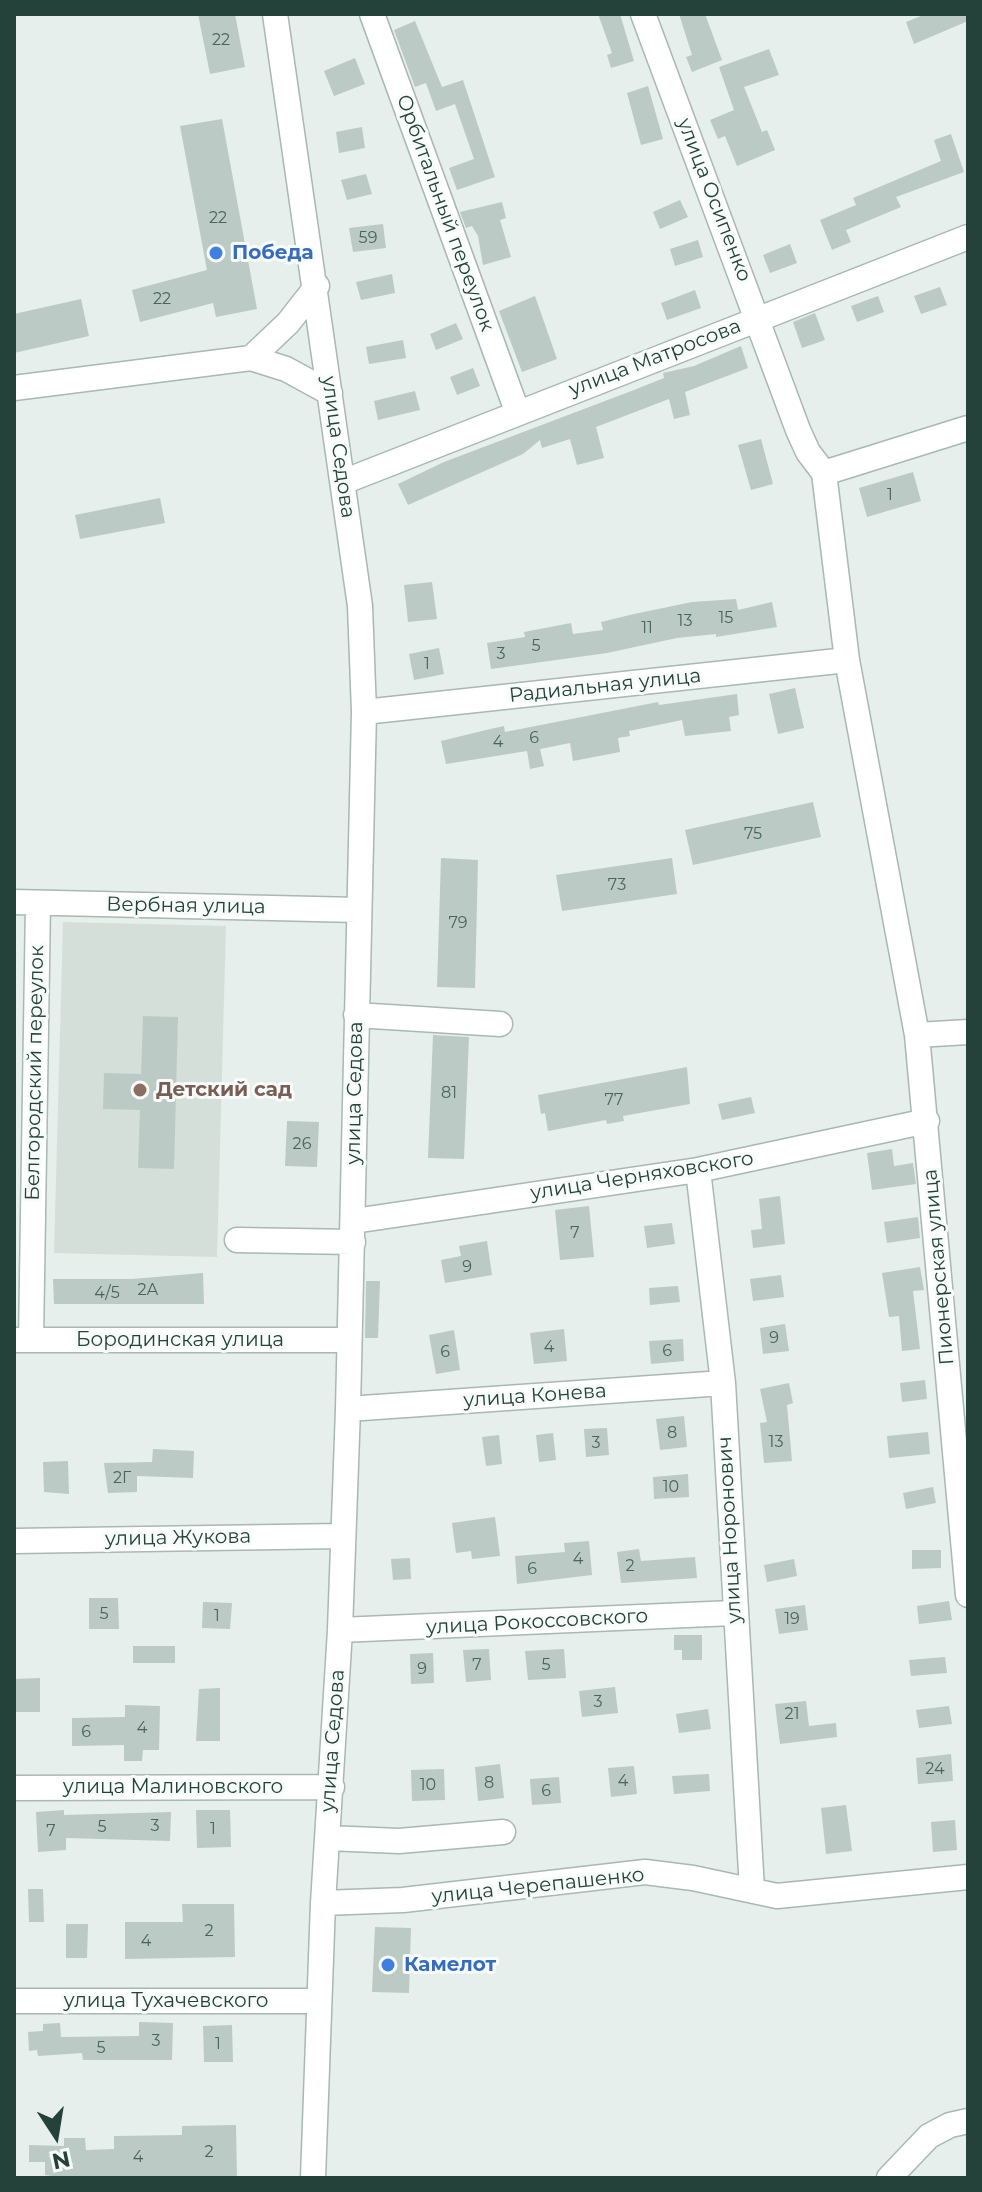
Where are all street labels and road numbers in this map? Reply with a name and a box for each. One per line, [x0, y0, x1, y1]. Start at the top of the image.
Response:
street label: Орбитальный переулок [391, 91, 499, 335]
street label: улица Осипенко [672, 115, 756, 285]
street label: улица Матросова [566, 314, 744, 402]
street label: улица Седова [316, 374, 360, 520]
street label: Радиальная улица [508, 664, 702, 708]
street label: Вербная улица [106, 893, 266, 919]
street label: Белгородский переулок [21, 945, 49, 1201]
street label: улица Седова [342, 1021, 368, 1165]
street label: улица Черняховского [529, 1146, 755, 1206]
street label: Пионерская улица [918, 1168, 960, 1366]
street label: Бородинская улица [76, 1328, 284, 1352]
street label: улица Конева [463, 1379, 607, 1413]
street label: улица Норонович [713, 1436, 747, 1624]
street label: улица Жукова [105, 1525, 251, 1551]
street label: улица Рокоссовского [425, 1604, 649, 1640]
street label: улица Седова [316, 1669, 350, 1813]
street label: улица Малиновского [63, 1775, 283, 1799]
street label: улица Черепашенко [430, 1863, 646, 1909]
street label: улица Тухачевского [63, 1989, 269, 2013]

